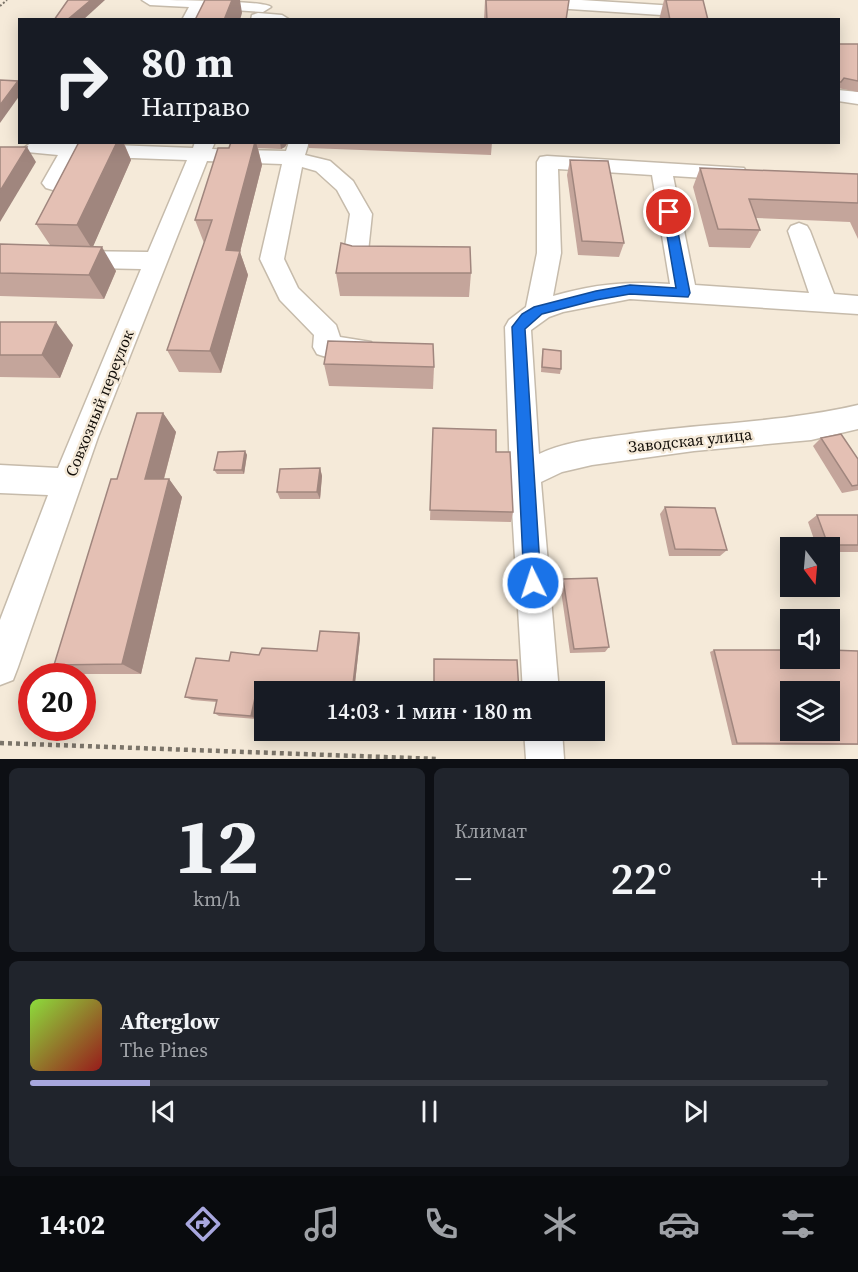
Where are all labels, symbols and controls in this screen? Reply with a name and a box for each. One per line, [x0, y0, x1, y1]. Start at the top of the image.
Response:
text: 80 m [141, 33, 234, 91]
icon: right [42, 42, 120, 120]
text: Направо [141, 88, 250, 125]
pin [643, 186, 694, 237]
icon: arrive [652, 195, 685, 228]
street label: Совхозный переулок [60, 326, 139, 480]
street label: Заводская улица [627, 422, 754, 457]
north arrow [780, 537, 840, 597]
map controls [780, 537, 840, 741]
position arrow [501, 551, 565, 615]
button: sound [780, 609, 840, 669]
speed limit sign: 20 [18, 663, 96, 741]
button: layers [780, 681, 840, 741]
text: 14:03 · 1 мин · 180 m [327, 696, 532, 726]
text: 12 [174, 792, 259, 899]
text: Климат [455, 817, 527, 845]
text: 22° [610, 847, 672, 909]
text: − [455, 856, 472, 901]
text: + [811, 856, 828, 901]
text: km/h [193, 885, 241, 913]
text: Afterglow [120, 1006, 220, 1036]
text: The Pines [120, 1036, 208, 1064]
icon: previous [147, 1095, 180, 1128]
icon: pause [413, 1095, 446, 1128]
icon: next [679, 1095, 712, 1128]
icon: directions [182, 1203, 224, 1245]
icon: music [301, 1203, 343, 1245]
icon: phone [420, 1203, 462, 1245]
icon: climate [539, 1203, 581, 1245]
icon: car [658, 1203, 700, 1245]
icon: filters [777, 1203, 819, 1245]
text: 14:02 [39, 1206, 105, 1243]

